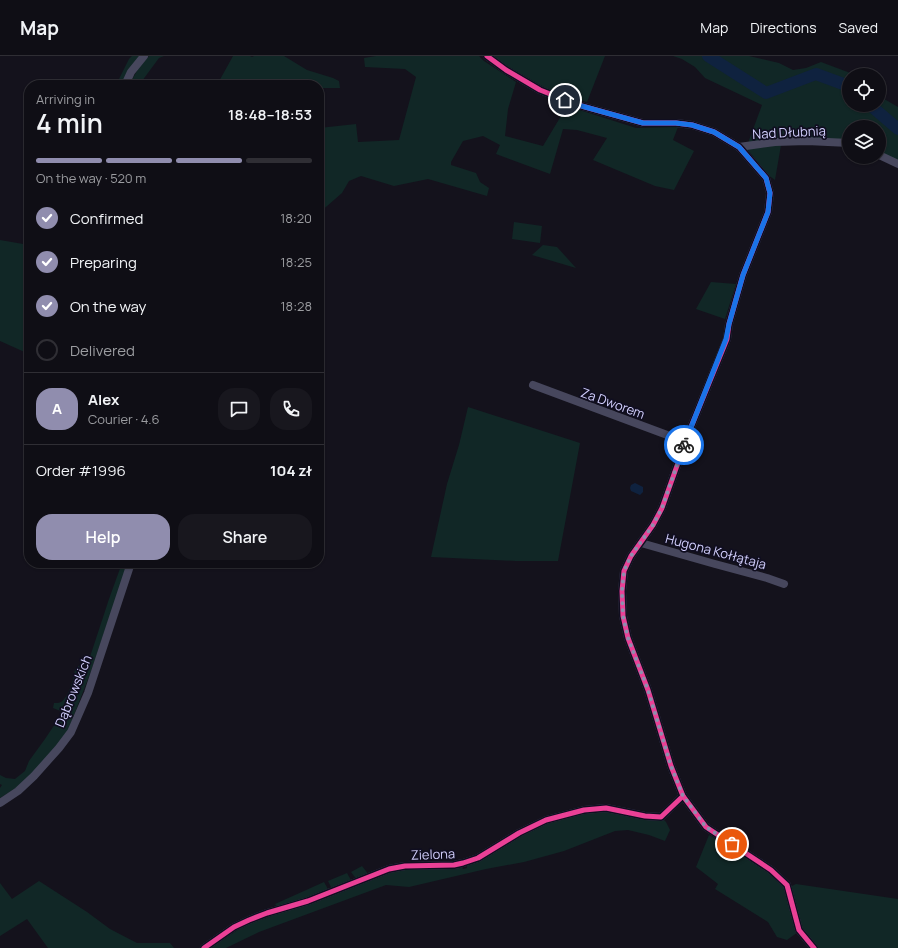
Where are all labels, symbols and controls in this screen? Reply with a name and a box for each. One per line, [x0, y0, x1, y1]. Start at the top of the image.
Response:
text: Map [20, 15, 59, 41]
text: Map [700, 18, 728, 37]
text: Directions [750, 18, 817, 37]
text: Saved [839, 18, 878, 37]
map controls [842, 68, 886, 164]
button: locate [842, 68, 886, 112]
pin [548, 83, 582, 117]
icon: home [554, 89, 576, 111]
text: Arriving in [36, 90, 95, 108]
text: 18:48–18:53 [228, 104, 312, 125]
text: 4 min [36, 105, 103, 141]
button: layers [842, 120, 886, 164]
street label: Nad Dłubnią [752, 121, 826, 143]
text: On the way · 520 m [36, 169, 146, 187]
icon: check [36, 207, 58, 229]
text: Confirmed [70, 208, 143, 229]
text: 18:20 [280, 209, 312, 227]
icon: check [36, 251, 58, 273]
text: Preparing [70, 252, 137, 273]
text: 18:25 [281, 253, 312, 271]
icon: check [36, 295, 58, 317]
text: On the way [70, 296, 146, 317]
text: 18:28 [281, 297, 312, 315]
text: Delivered [70, 340, 135, 361]
street label: Za Dworem [578, 383, 648, 423]
button: chat [218, 388, 260, 430]
button: phone [270, 388, 312, 430]
text: Alex [88, 389, 119, 410]
text: A [52, 398, 62, 419]
text: Courier · 4.6 [88, 410, 160, 428]
courier [664, 425, 704, 465]
icon: bike [673, 434, 695, 456]
text: Order #1996 [36, 460, 126, 481]
text: 104 zł [270, 460, 312, 481]
button: Help [36, 514, 170, 560]
button: Share [178, 514, 312, 560]
street label: Hugona Kołłątaja [664, 529, 768, 573]
street label: Dąbrowskich [50, 652, 96, 730]
pin [715, 827, 749, 861]
icon: bag [721, 833, 743, 855]
street label: Zielona [411, 844, 455, 864]

